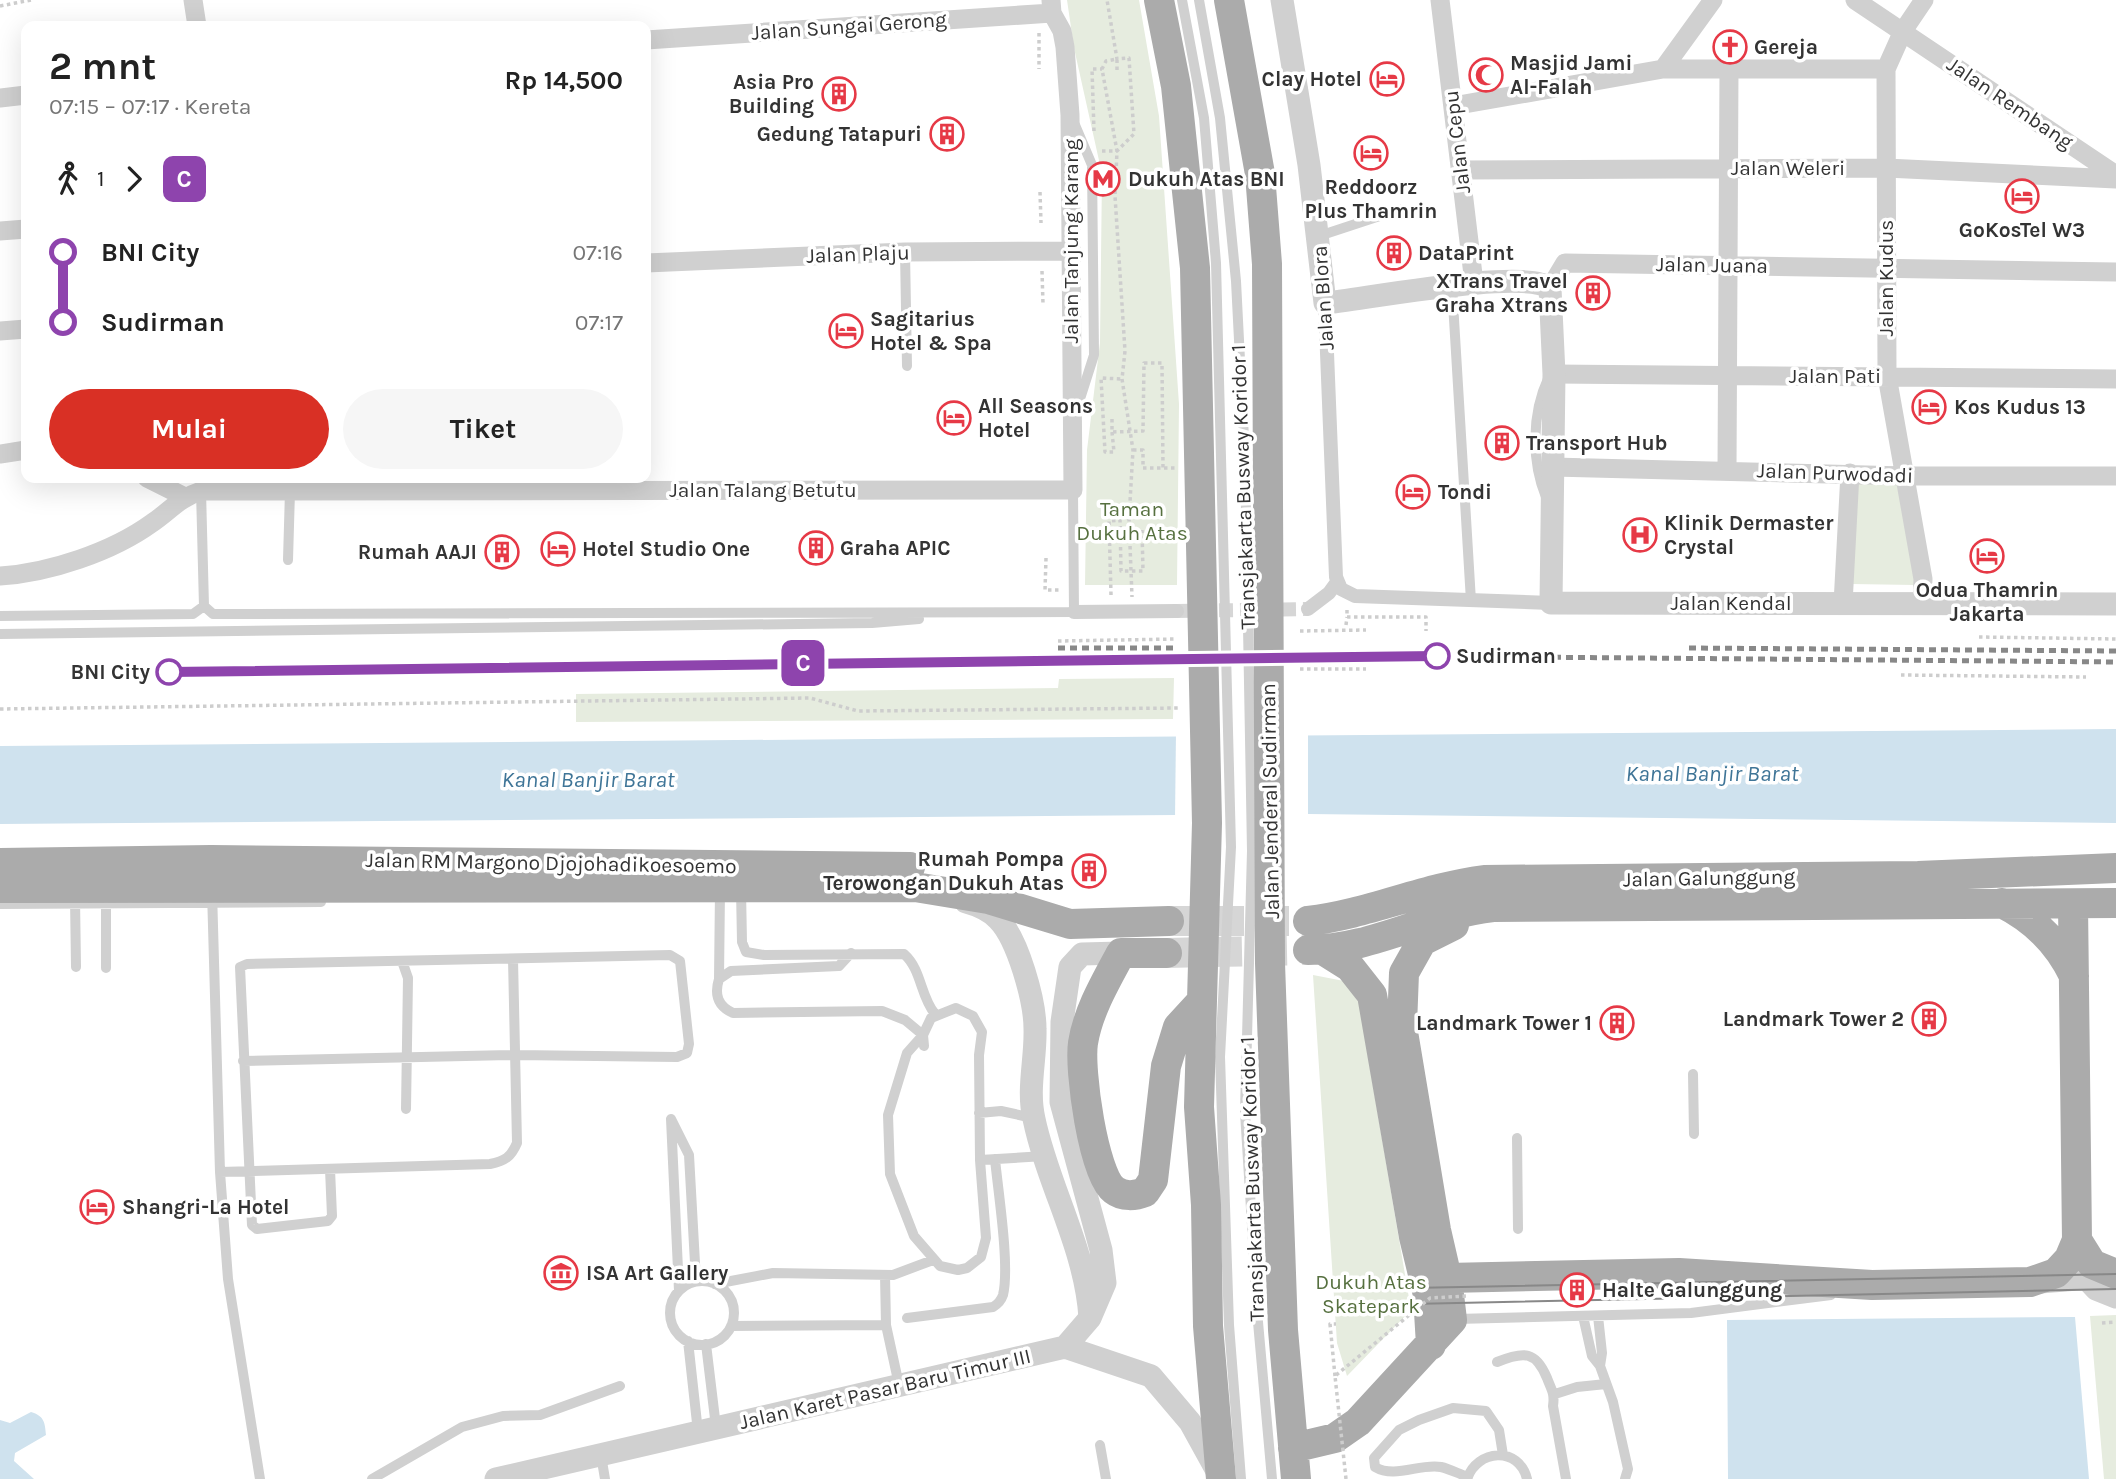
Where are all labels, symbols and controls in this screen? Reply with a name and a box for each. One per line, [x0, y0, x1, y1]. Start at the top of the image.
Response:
street label: Jalan Sungai Gerong [751, 7, 948, 45]
church icon: Gereja [1711, 28, 1749, 66]
place label: Gereja [1754, 35, 1818, 59]
text: 2 mnt [49, 44, 156, 89]
place label: Masjid Jami Al-Falah [1510, 51, 1632, 99]
street label: Jalan Rembang [1942, 52, 2078, 154]
mosque icon: Masjid Jami Al-Falah [1467, 56, 1505, 94]
hotel icon: Clay Hotel [1368, 60, 1406, 98]
text: Rp 14,500 [504, 65, 623, 96]
place label: Clay Hotel [1262, 67, 1362, 91]
place label: Asia Pro Building [729, 70, 814, 118]
building icon: Asia Pro Building [820, 75, 858, 113]
street label: Jalan Cepu [1439, 89, 1475, 195]
text: 07:15 – 07:17 · Kereta [49, 93, 252, 120]
building icon: Gedung Tatapuri [928, 115, 966, 153]
place label: Gedung Tatapuri [757, 122, 922, 146]
hotel icon: Reddoorz Plus Thamrin [1352, 134, 1390, 172]
street label: Jalan Tanjung Karang [1059, 138, 1083, 343]
street label: Jalan Weleri [1731, 156, 1845, 180]
icon: walk [49, 160, 87, 198]
icon: forward [115, 160, 153, 198]
metro station icon: Dukuh Atas BNI [1084, 160, 1122, 198]
text: 1 [97, 165, 105, 192]
text: C [177, 165, 192, 193]
place label: Dukuh Atas BNI [1128, 167, 1285, 191]
place label: Reddoorz Plus Thamrin [1305, 175, 1437, 223]
hotel icon: GoKosTel W3 [2003, 177, 2041, 215]
place label: GoKosTel W3 [1959, 218, 2085, 242]
street label: Jalan Kudus [1874, 220, 1898, 336]
building icon: DataPrint [1375, 234, 1413, 272]
text: BNI City [101, 237, 199, 268]
text: 07:16 [572, 239, 623, 266]
street label: Jalan Plaju [806, 240, 910, 268]
place label: DataPrint [1418, 241, 1514, 265]
street label: Jalan Blora [1307, 245, 1339, 351]
street label: Jalan Juana [1656, 252, 1768, 278]
place label: XTrans Travel Graha Xtrans [1435, 269, 1568, 317]
building icon: XTrans Travel Graha Xtrans [1574, 274, 1612, 312]
text: Sudirman [101, 307, 225, 338]
place label: Sagitarius Hotel & Spa [870, 307, 992, 355]
text: 07:17 [575, 309, 623, 336]
hotel icon: Sagitarius Hotel & Spa [827, 312, 865, 350]
street label: Transjakarta Busway Koridor 1 [1226, 344, 1260, 630]
street label: Jalan Pati [1789, 364, 1881, 388]
hotel icon: Kos Kudus 13 [1910, 388, 1948, 426]
button: Mulai [49, 389, 329, 469]
button: Tiket [343, 389, 623, 469]
place label: All Seasons Hotel [978, 394, 1093, 442]
place label: Kos Kudus 13 [1954, 395, 2086, 419]
hotel icon: All Seasons Hotel [935, 399, 973, 437]
building icon: Transport Hub [1483, 424, 1521, 462]
place label: Transport Hub [1526, 431, 1667, 455]
street label: Jalan Purwodadi [1756, 458, 1914, 488]
hotel icon: Tondi [1394, 473, 1432, 511]
street label: Jalan Talang Betutu [669, 478, 857, 502]
place label: Tondi [1438, 480, 1492, 504]
park label: Taman Dukuh Atas [1076, 497, 1188, 545]
place label: Klinik Dermaster Crystal [1664, 511, 1834, 559]
hospital icon: Klinik Dermaster Crystal [1621, 516, 1659, 554]
building icon: Graha APIC [797, 529, 835, 567]
hotel icon: Hotel Studio One [539, 530, 577, 568]
building icon: Rumah AAJI [483, 533, 521, 571]
place label: Graha APIC [840, 536, 950, 560]
place label: Hotel Studio One [582, 537, 750, 561]
hotel icon: Odua Thamrin Jakarta [1968, 537, 2006, 575]
place label: Rumah AAJI [358, 540, 477, 564]
place label: Odua Thamrin Jakarta [1916, 578, 2058, 626]
street label: Jalan Kendal [1670, 591, 1792, 615]
line badge: C [780, 640, 826, 686]
marker: Sudirman [1424, 643, 1450, 669]
place label: Sudirman [1456, 644, 1556, 668]
text: C [795, 649, 811, 677]
marker: BNI City [156, 659, 182, 685]
place label: BNI City [71, 660, 150, 684]
street label: Jalan Jenderal Sudirman [1256, 683, 1284, 919]
water label: Kanal Banjir Barat [1625, 760, 1800, 787]
water label: Kanal Banjir Barat [501, 766, 676, 793]
place label: Rumah Pompa Terowongan Dukuh Atas [823, 847, 1064, 895]
street label: Jalan RM Margono Djojohadikoesoemo [365, 848, 737, 878]
building icon: Rumah Pompa Terowongan Dukuh Atas [1070, 852, 1108, 890]
street label: Jalan Galunggung [1623, 864, 1796, 892]
building icon: Landmark Tower 2 [1910, 1000, 1948, 1038]
building icon: Landmark Tower 1 [1598, 1004, 1636, 1042]
place label: Landmark Tower 2 [1723, 1007, 1904, 1031]
place label: Landmark Tower 1 [1416, 1011, 1592, 1035]
street label: Transjakarta Busway Koridor 1 [1235, 1036, 1269, 1322]
hotel icon: Shangri-La Hotel [78, 1188, 116, 1226]
place label: Shangri-La Hotel [122, 1195, 290, 1219]
museum icon: ISA Art Gallery [542, 1254, 580, 1292]
place label: ISA Art Gallery [586, 1261, 729, 1285]
park label: Dukuh Atas Skatepark [1315, 1270, 1427, 1318]
building icon: Halte Galunggung [1558, 1271, 1596, 1309]
place label: Halte Galunggung [1602, 1278, 1782, 1302]
street label: Jalan Karet Pasar Baru Timur III [737, 1344, 1033, 1434]

